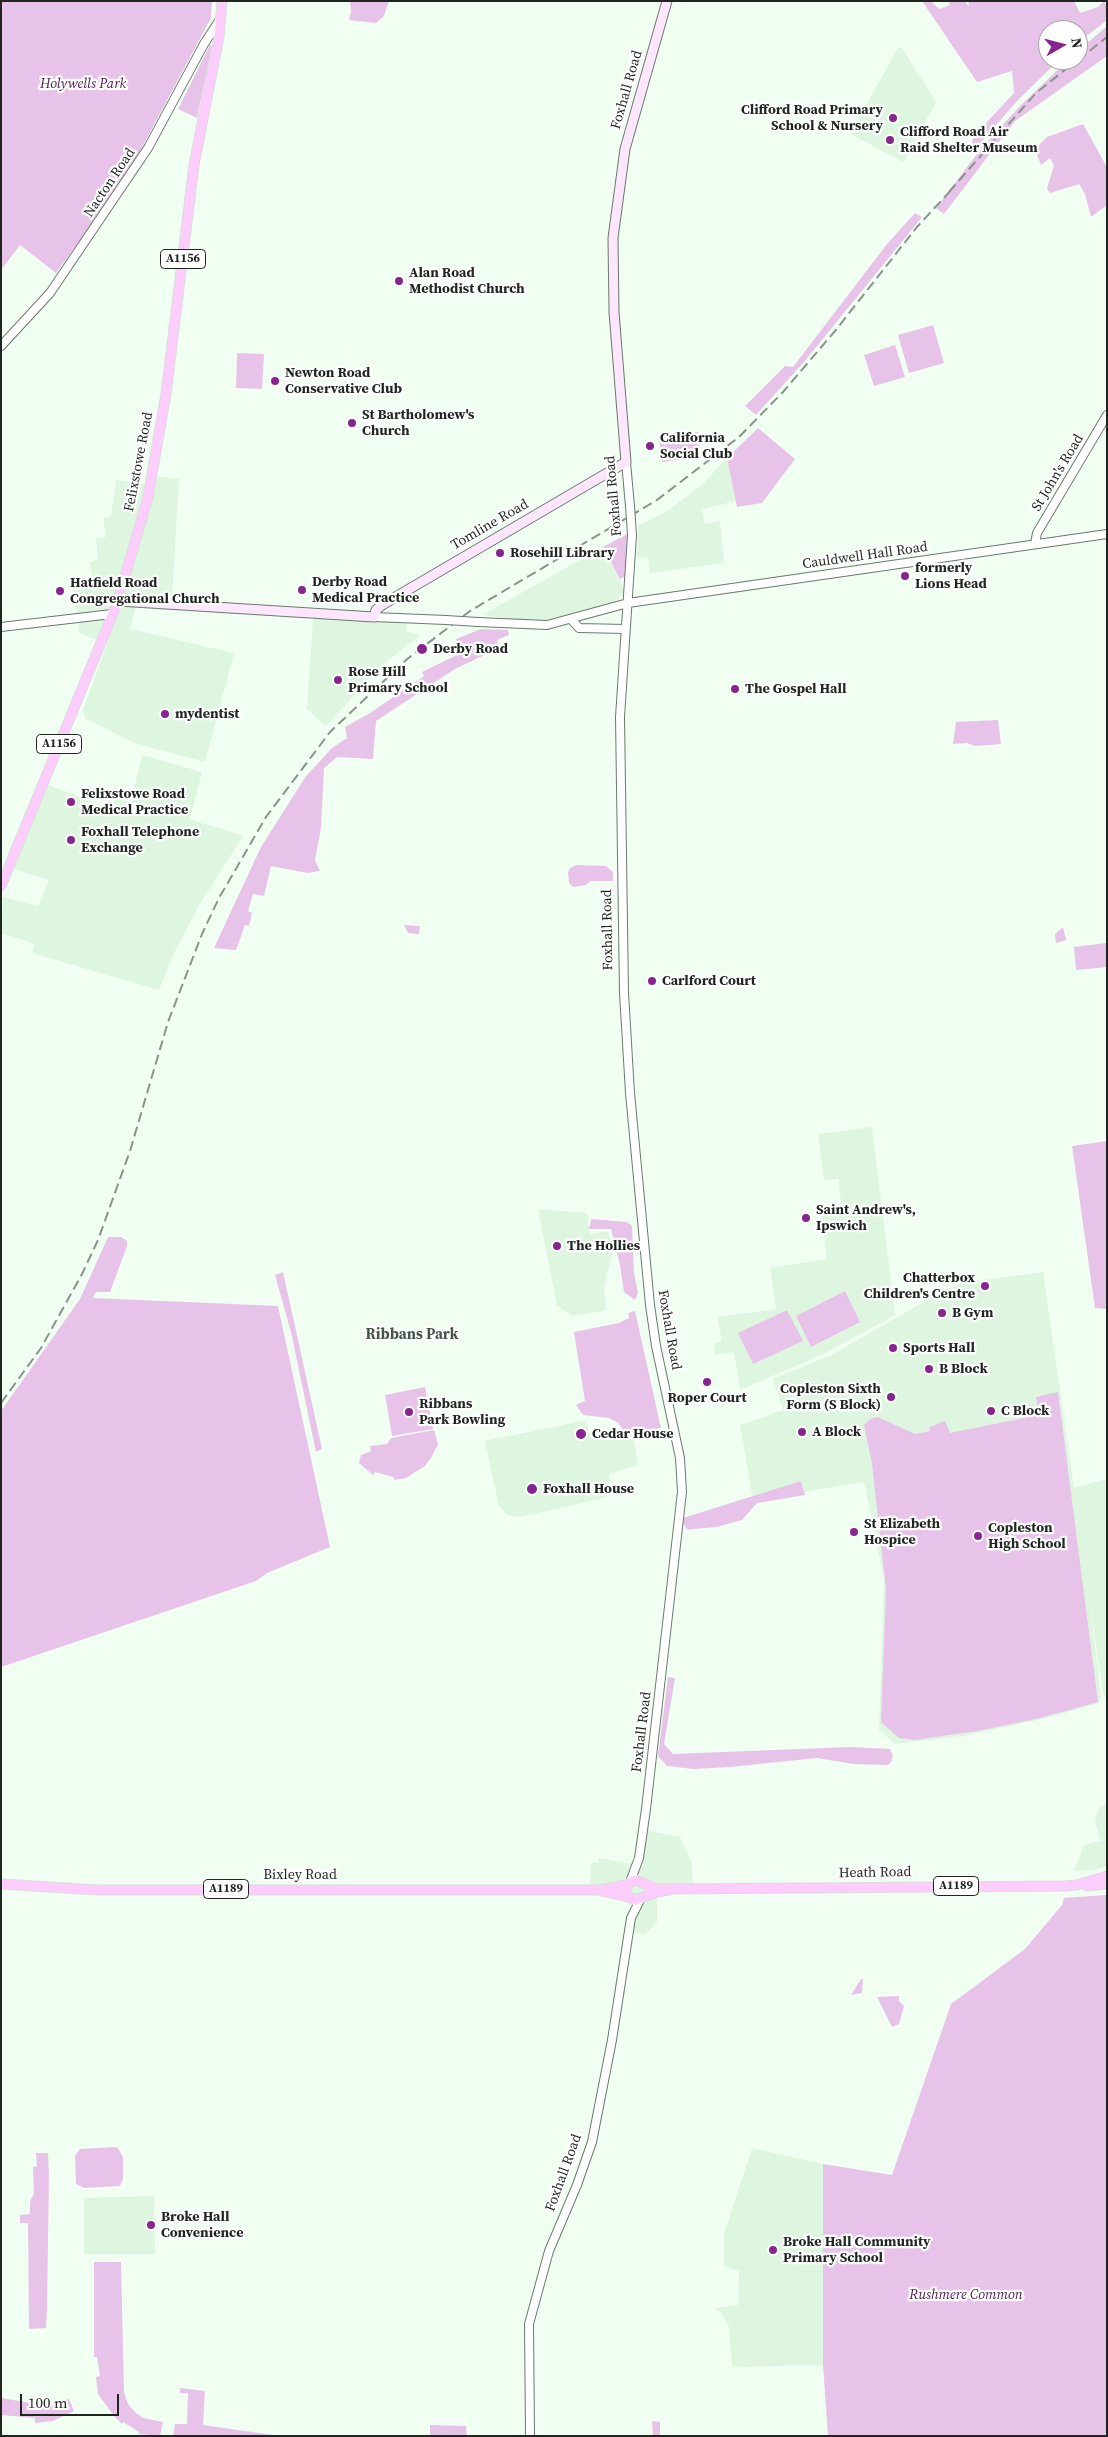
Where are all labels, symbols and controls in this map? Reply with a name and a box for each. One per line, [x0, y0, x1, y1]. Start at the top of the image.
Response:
north arrow [1038, 20, 1088, 70]
text: N [1066, 37, 1087, 49]
street label: Foxhall Road [608, 49, 646, 131]
park label: Holywells Park [40, 76, 126, 92]
place label: Clifford Road Primary School & Nursery [741, 102, 883, 134]
marker: Clifford Road Primary School & Nursery [887, 112, 899, 124]
place label: Clifford Road Air Raid Shelter Museum [900, 124, 1038, 156]
marker: Clifford Road Air Raid Shelter Museum [884, 134, 896, 146]
street label: Nacton Road [81, 145, 139, 221]
road number: A1156 [160, 250, 206, 268]
place label: Alan Road Methodist Church [409, 265, 525, 298]
marker: Alan Road Methodist Church [393, 275, 405, 287]
place label: Newton Road Conservative Club [285, 365, 402, 398]
marker: Newton Road Conservative Club [269, 375, 281, 387]
place label: St Bartholomew's Church [362, 407, 474, 440]
street label: Felixstowe Road [121, 411, 157, 513]
marker: St Bartholomew's Church [346, 417, 358, 429]
place label: California Social Club [660, 430, 732, 462]
street label: St John's Road [1028, 432, 1088, 514]
marker: California Social Club [644, 440, 656, 452]
street label: Foxhall Road [602, 455, 626, 537]
street label: Tomline Road [448, 496, 532, 554]
street label: Cauldwell Hall Road [801, 539, 929, 573]
place label: Rosehill Library [510, 545, 615, 561]
marker: Rosehill Library [494, 547, 506, 559]
place label: formerly Lions Head [915, 560, 987, 592]
marker: formerly Lions Head [899, 570, 911, 582]
place label: Derby Road Medical Practice [312, 574, 419, 606]
place label: Hatfield Road Congregational Church [70, 575, 220, 608]
marker: Derby Road Medical Practice [296, 584, 308, 596]
marker: Hatfield Road Congregational Church [54, 585, 66, 597]
place label: Derby Road [433, 641, 508, 657]
marker: Derby Road [415, 642, 429, 656]
place label: Rose Hill Primary School [348, 664, 448, 696]
marker: Rose Hill Primary School [332, 674, 344, 686]
place label: The Gospel Hall [745, 681, 847, 697]
marker: The Gospel Hall [729, 683, 741, 695]
place label: mydentist [175, 706, 239, 722]
marker: mydentist [159, 708, 171, 720]
road number: A1156 [36, 734, 82, 754]
place label: Felixstowe Road Medical Practice [81, 786, 188, 819]
marker: Felixstowe Road Medical Practice [65, 796, 77, 808]
place label: Foxhall Telephone Exchange [81, 824, 199, 856]
marker: Foxhall Telephone Exchange [65, 834, 77, 846]
street label: Foxhall Road [599, 889, 617, 971]
place label: Carlford Court [662, 973, 756, 989]
marker: Carlford Court [646, 975, 658, 987]
place label: Saint Andrew's, Ipswich [816, 1202, 916, 1234]
marker: Saint Andrew's, Ipswich [800, 1212, 812, 1224]
place label: The Hollies [567, 1238, 640, 1254]
marker: The Hollies [551, 1240, 563, 1252]
place label: Chatterbox Children's Centre [864, 1270, 975, 1302]
marker: Chatterbox Children's Centre [979, 1280, 991, 1292]
street label: Foxhall Road [654, 1289, 684, 1371]
place label: B Gym [952, 1305, 993, 1321]
marker: B Gym [936, 1307, 948, 1319]
district label: Ribbans Park [366, 1326, 458, 1344]
place label: Sports Hall [903, 1340, 975, 1356]
marker: Sports Hall [887, 1342, 899, 1354]
place label: B Block [939, 1361, 988, 1377]
marker: B Block [923, 1363, 935, 1375]
marker: Roper Court [701, 1376, 713, 1388]
place label: Copleston Sixth Form (S Block) [780, 1381, 881, 1414]
place label: Roper Court [667, 1390, 747, 1406]
marker: Copleston Sixth Form (S Block) [885, 1391, 897, 1403]
place label: Ribbans Park Bowling [419, 1396, 505, 1428]
place label: C Block [1001, 1403, 1049, 1419]
marker: C Block [985, 1405, 997, 1417]
marker: Ribbans Park Bowling [403, 1406, 415, 1418]
place label: A Block [812, 1424, 861, 1440]
place label: Cedar House [592, 1426, 674, 1442]
marker: A Block [796, 1426, 808, 1438]
marker: Cedar House [574, 1427, 588, 1441]
place label: Foxhall House [543, 1481, 634, 1497]
marker: Foxhall House [525, 1482, 539, 1496]
place label: St Elizabeth Hospice [864, 1516, 940, 1548]
place label: Copleston High School [988, 1520, 1066, 1552]
marker: St Elizabeth Hospice [848, 1526, 860, 1538]
marker: Copleston High School [972, 1530, 984, 1542]
street label: Foxhall Road [629, 1691, 655, 1773]
street label: Heath Road [838, 1864, 912, 1882]
street label: Bixley Road [263, 1867, 337, 1883]
road number: A1189 [934, 1876, 978, 1895]
road number: A1189 [204, 1880, 248, 1898]
street label: Foxhall Road [542, 2132, 586, 2214]
place label: Broke Hall Convenience [161, 2209, 243, 2242]
marker: Broke Hall Convenience [145, 2219, 157, 2231]
place label: Broke Hall Community Primary School [783, 2234, 931, 2266]
marker: Broke Hall Community Primary School [767, 2244, 779, 2256]
park label: Rushmere Common [909, 2287, 1023, 2303]
scale bar [22, 2384, 121, 2416]
text: 100 m [28, 2392, 68, 2413]

